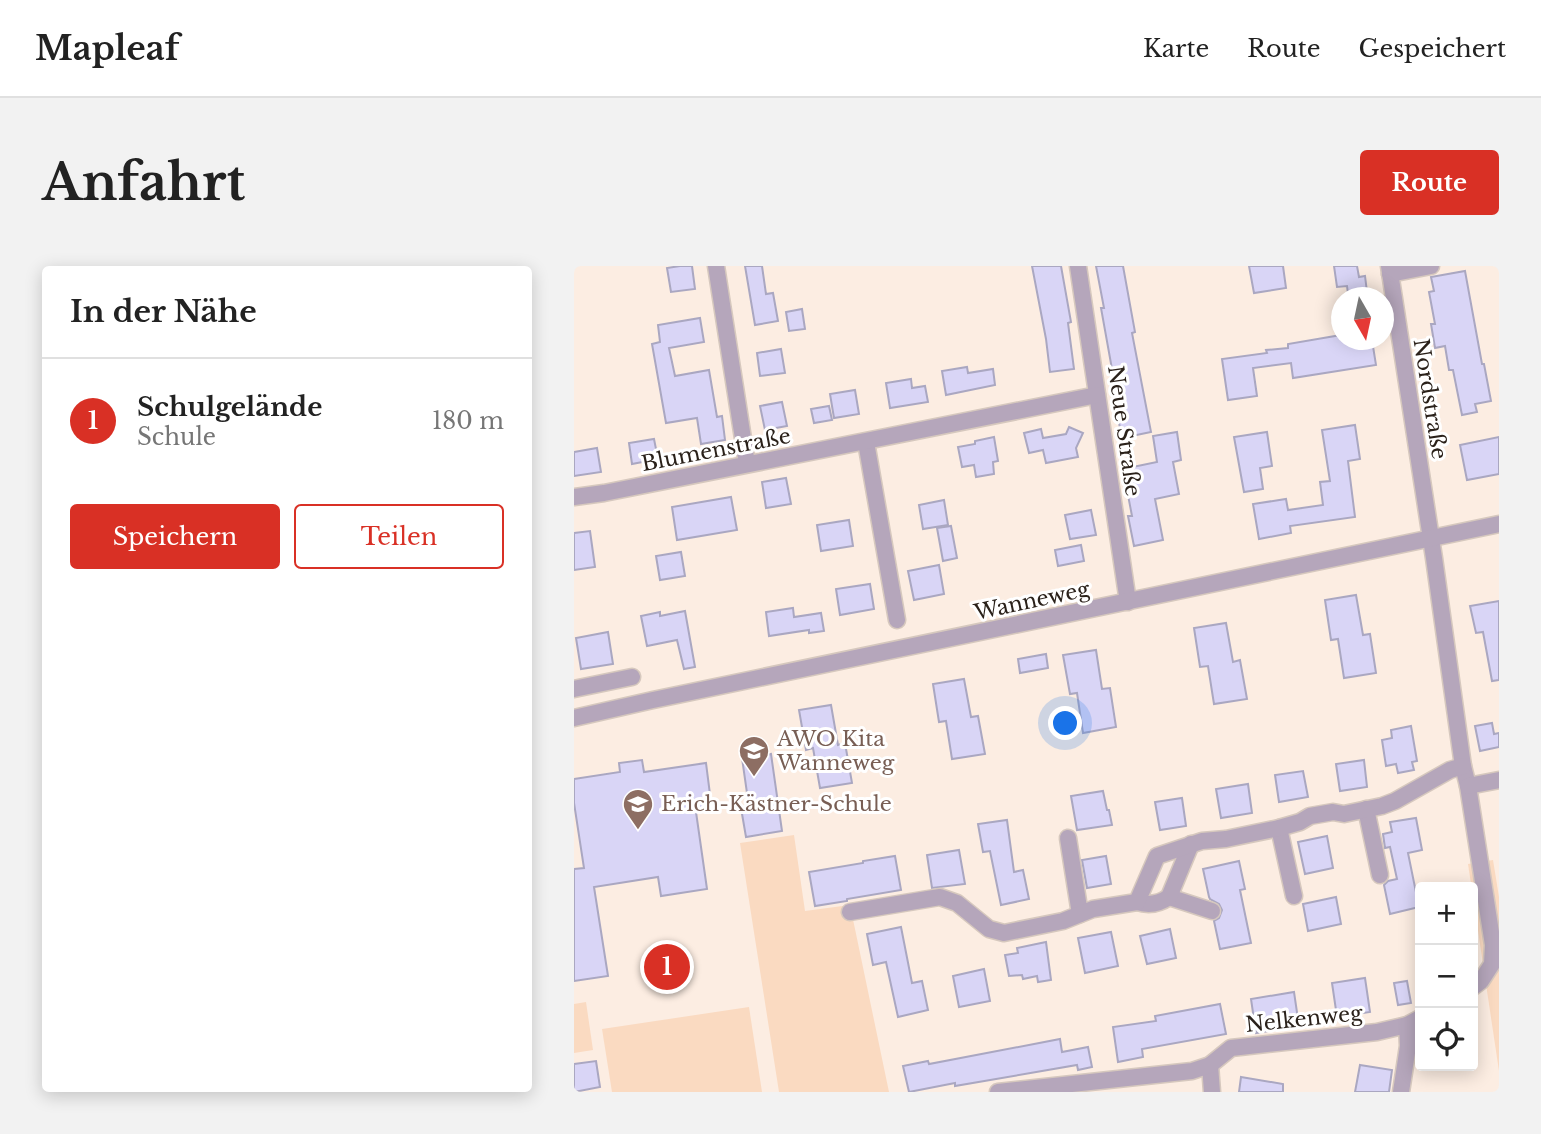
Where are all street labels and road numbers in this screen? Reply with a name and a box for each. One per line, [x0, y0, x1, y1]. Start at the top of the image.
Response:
street label: Nordstraße [1408, 337, 1452, 461]
street label: Neue Straße [1102, 364, 1146, 498]
street label: Blumenstraße [639, 423, 793, 477]
street label: Wanneweg [971, 576, 1092, 626]
street label: Nelkenweg [1244, 1000, 1364, 1038]

